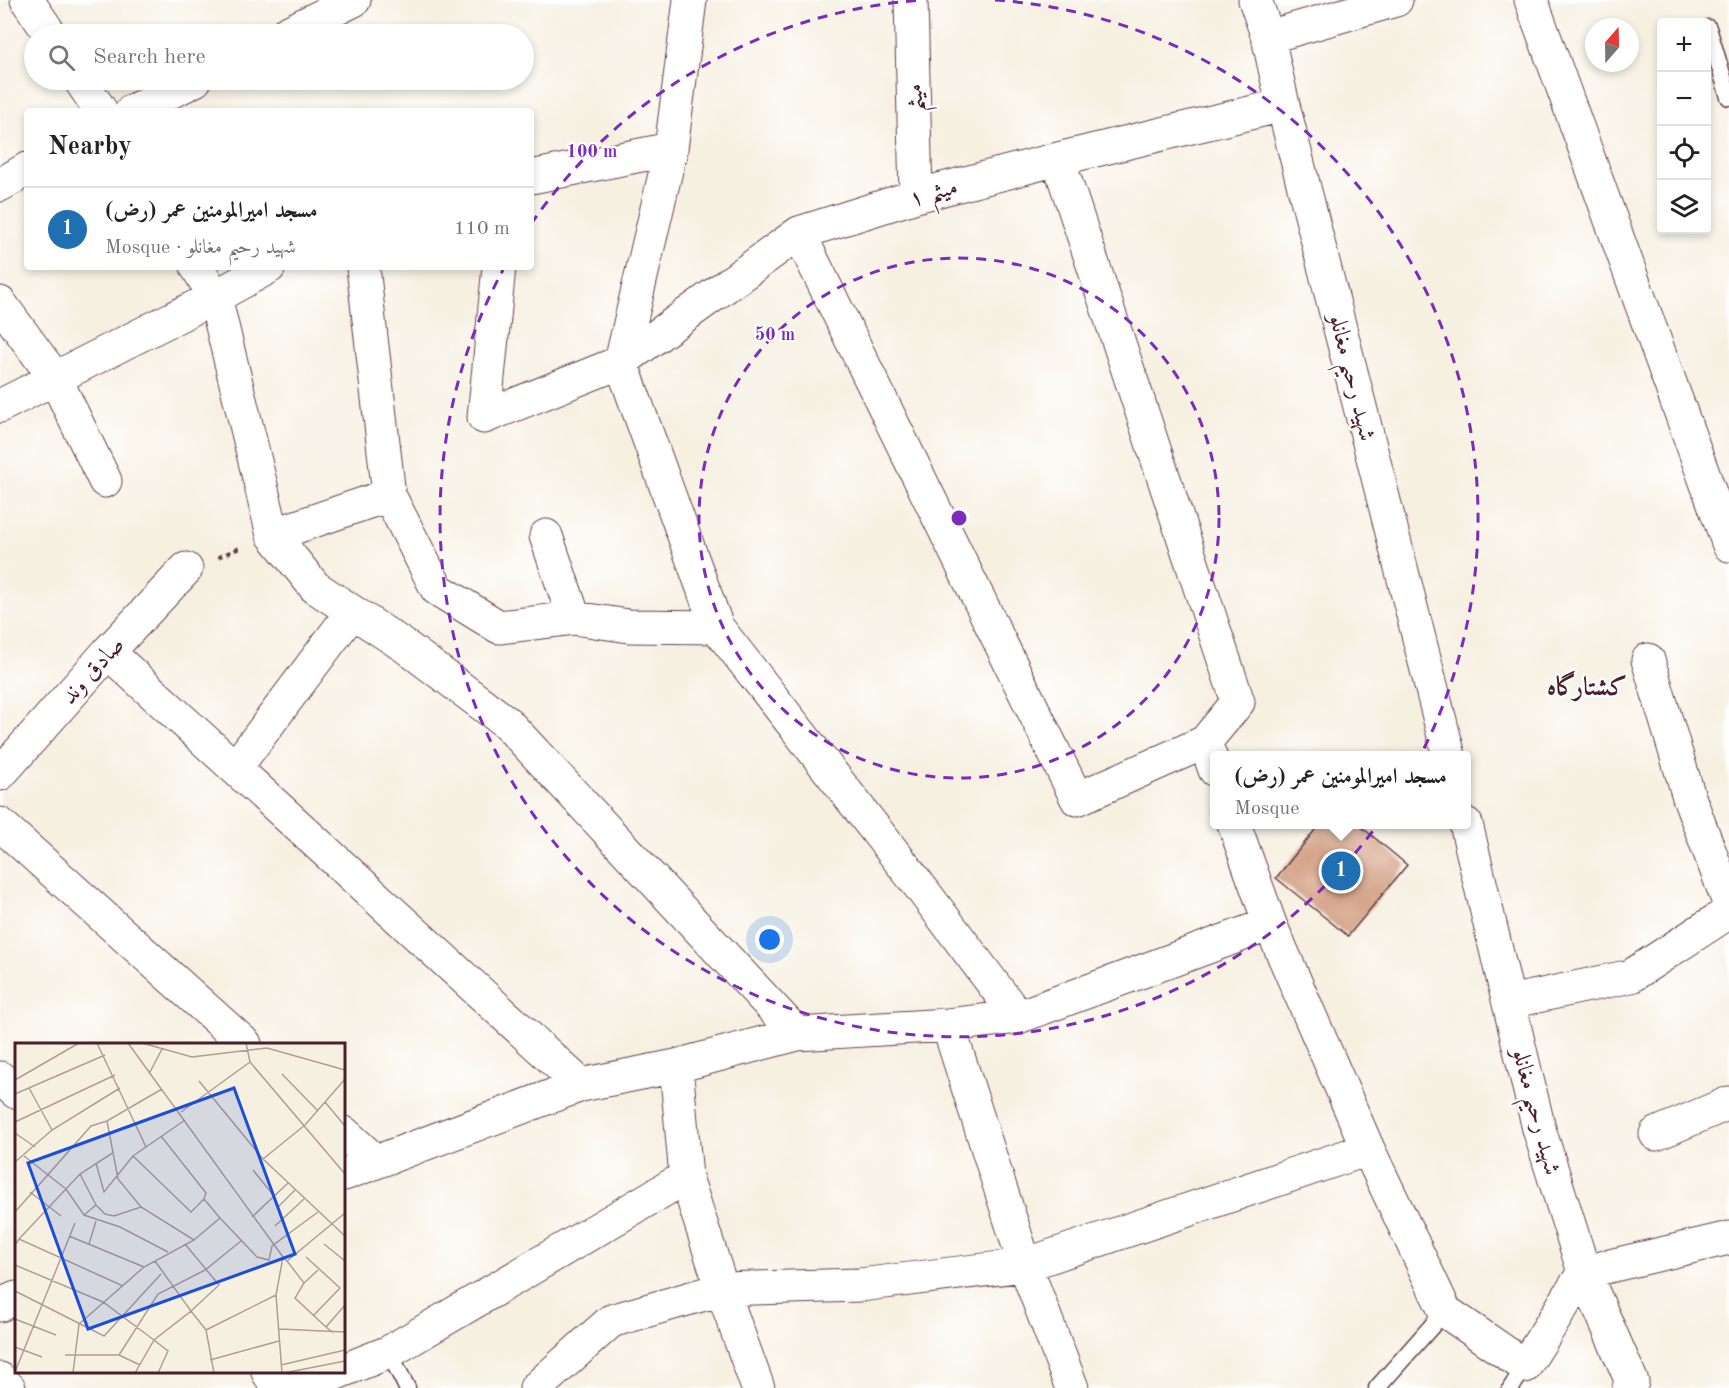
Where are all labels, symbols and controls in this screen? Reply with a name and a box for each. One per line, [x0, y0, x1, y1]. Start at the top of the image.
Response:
north arrow [1585, 18, 1639, 72]
map controls [1657, 18, 1711, 234]
button: + [1657, 18, 1711, 72]
search box [24, 24, 534, 90]
icon: search [45, 41, 78, 74]
text: Search here [93, 46, 206, 68]
button: − [1657, 72, 1711, 126]
street label: میثم [904, 83, 938, 113]
button: locate [1657, 126, 1711, 180]
text: Nearby [48, 134, 132, 160]
text: 100 m [567, 143, 617, 161]
street label: ۱ میثم [906, 176, 963, 222]
button: layers [1657, 180, 1711, 234]
text: مسجد امیرالمومنین عمر (رض) [105, 200, 318, 222]
text: 1 [62, 219, 73, 239]
text: 110 m [454, 219, 510, 239]
text: Mosque · شهید رحیم مغانلو [105, 238, 296, 258]
street label: شهید رحیم مغانلو [1313, 308, 1378, 446]
text: 50 m [755, 326, 795, 344]
centre of rings [949, 508, 969, 528]
street label: صادق وند [57, 633, 130, 710]
district label: کشتارگاه [1547, 670, 1627, 702]
popup [1210, 751, 1471, 829]
text: مسجد امیرالمومنین عمر (رض) [1234, 766, 1447, 788]
text: Mosque [1234, 799, 1299, 819]
pin: 1 [1322, 848, 1360, 894]
your location [755, 925, 784, 954]
street label: شهید رحیم مغانلو [1496, 1042, 1564, 1180]
inset map [15, 1043, 345, 1373]

